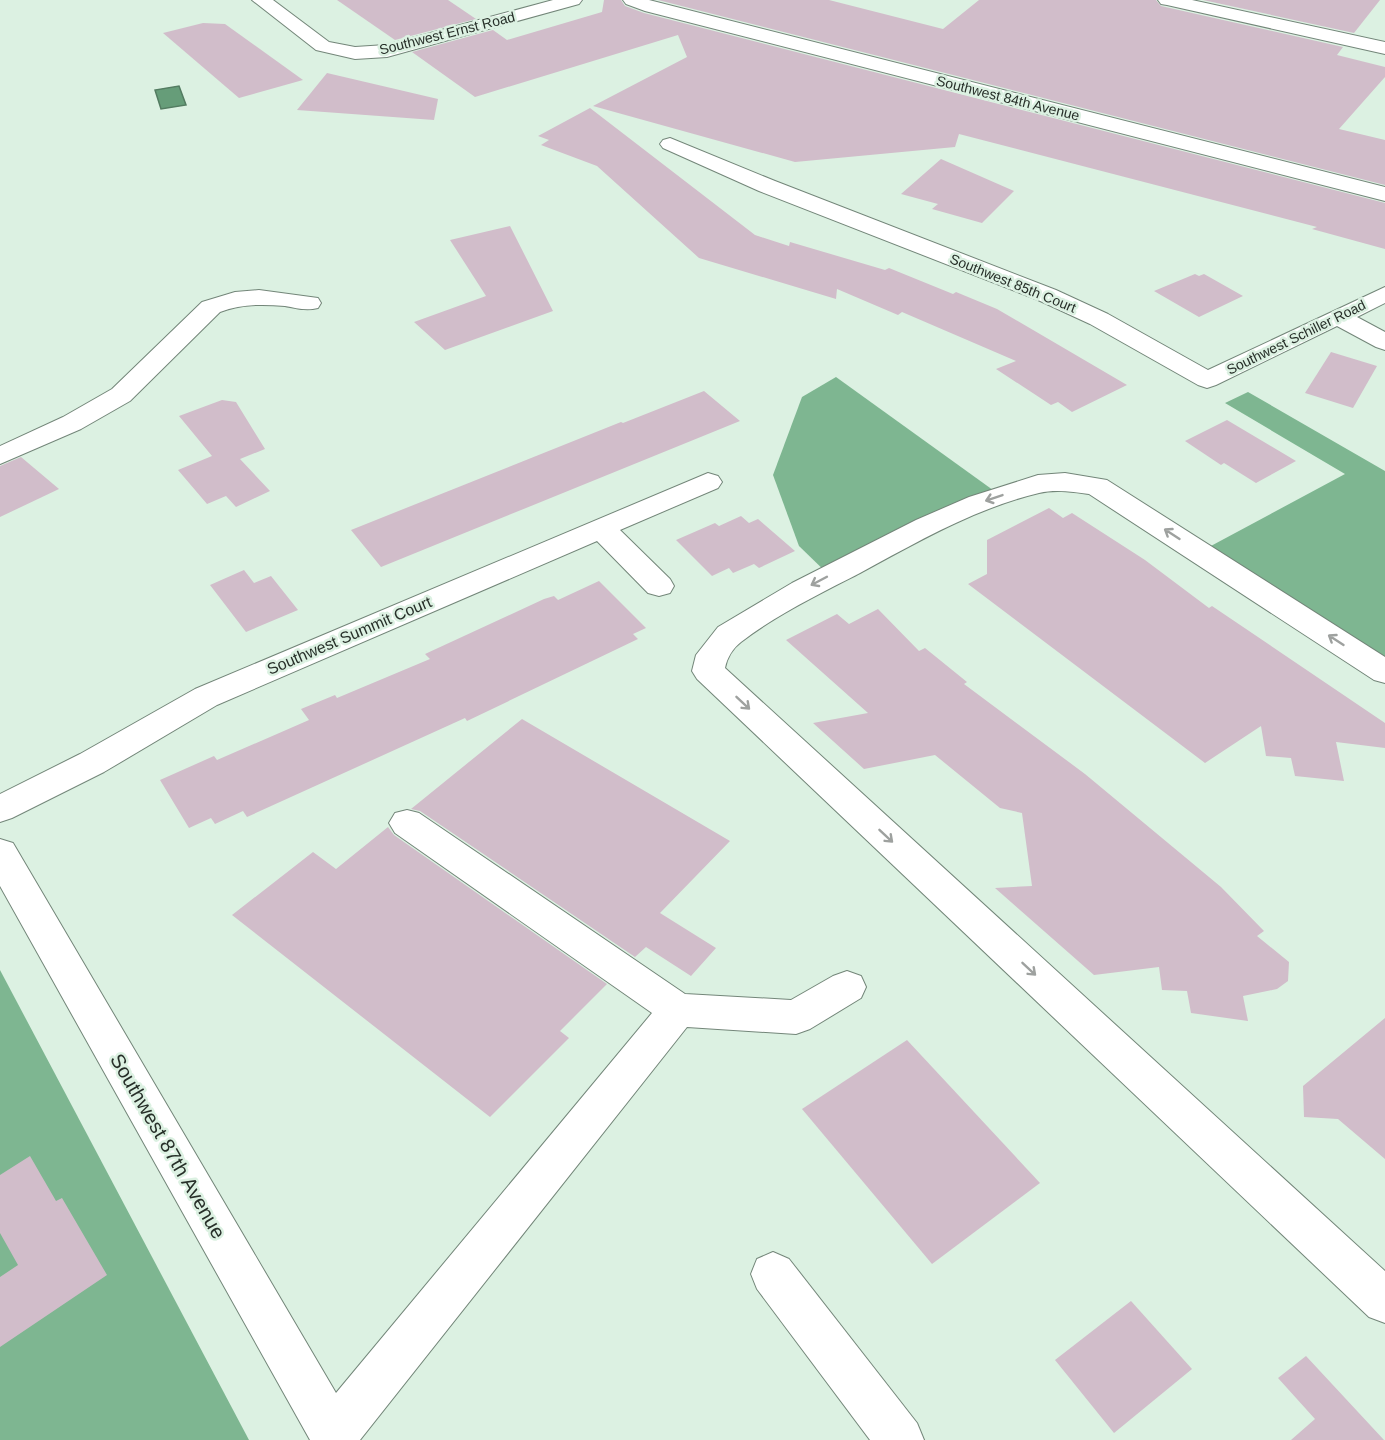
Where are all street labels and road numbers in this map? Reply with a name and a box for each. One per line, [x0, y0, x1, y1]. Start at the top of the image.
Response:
street label: Southwest Ernst Road [377, 8, 517, 58]
street label: Southwest 84th Avenue [935, 72, 1081, 124]
street label: Southwest 85th Court [948, 250, 1079, 316]
street label: Southwest Schiller Road [1224, 296, 1368, 378]
street label: Southwest Summit Court [264, 593, 434, 678]
street label: Southwest 87th Avenue [106, 1050, 230, 1242]

